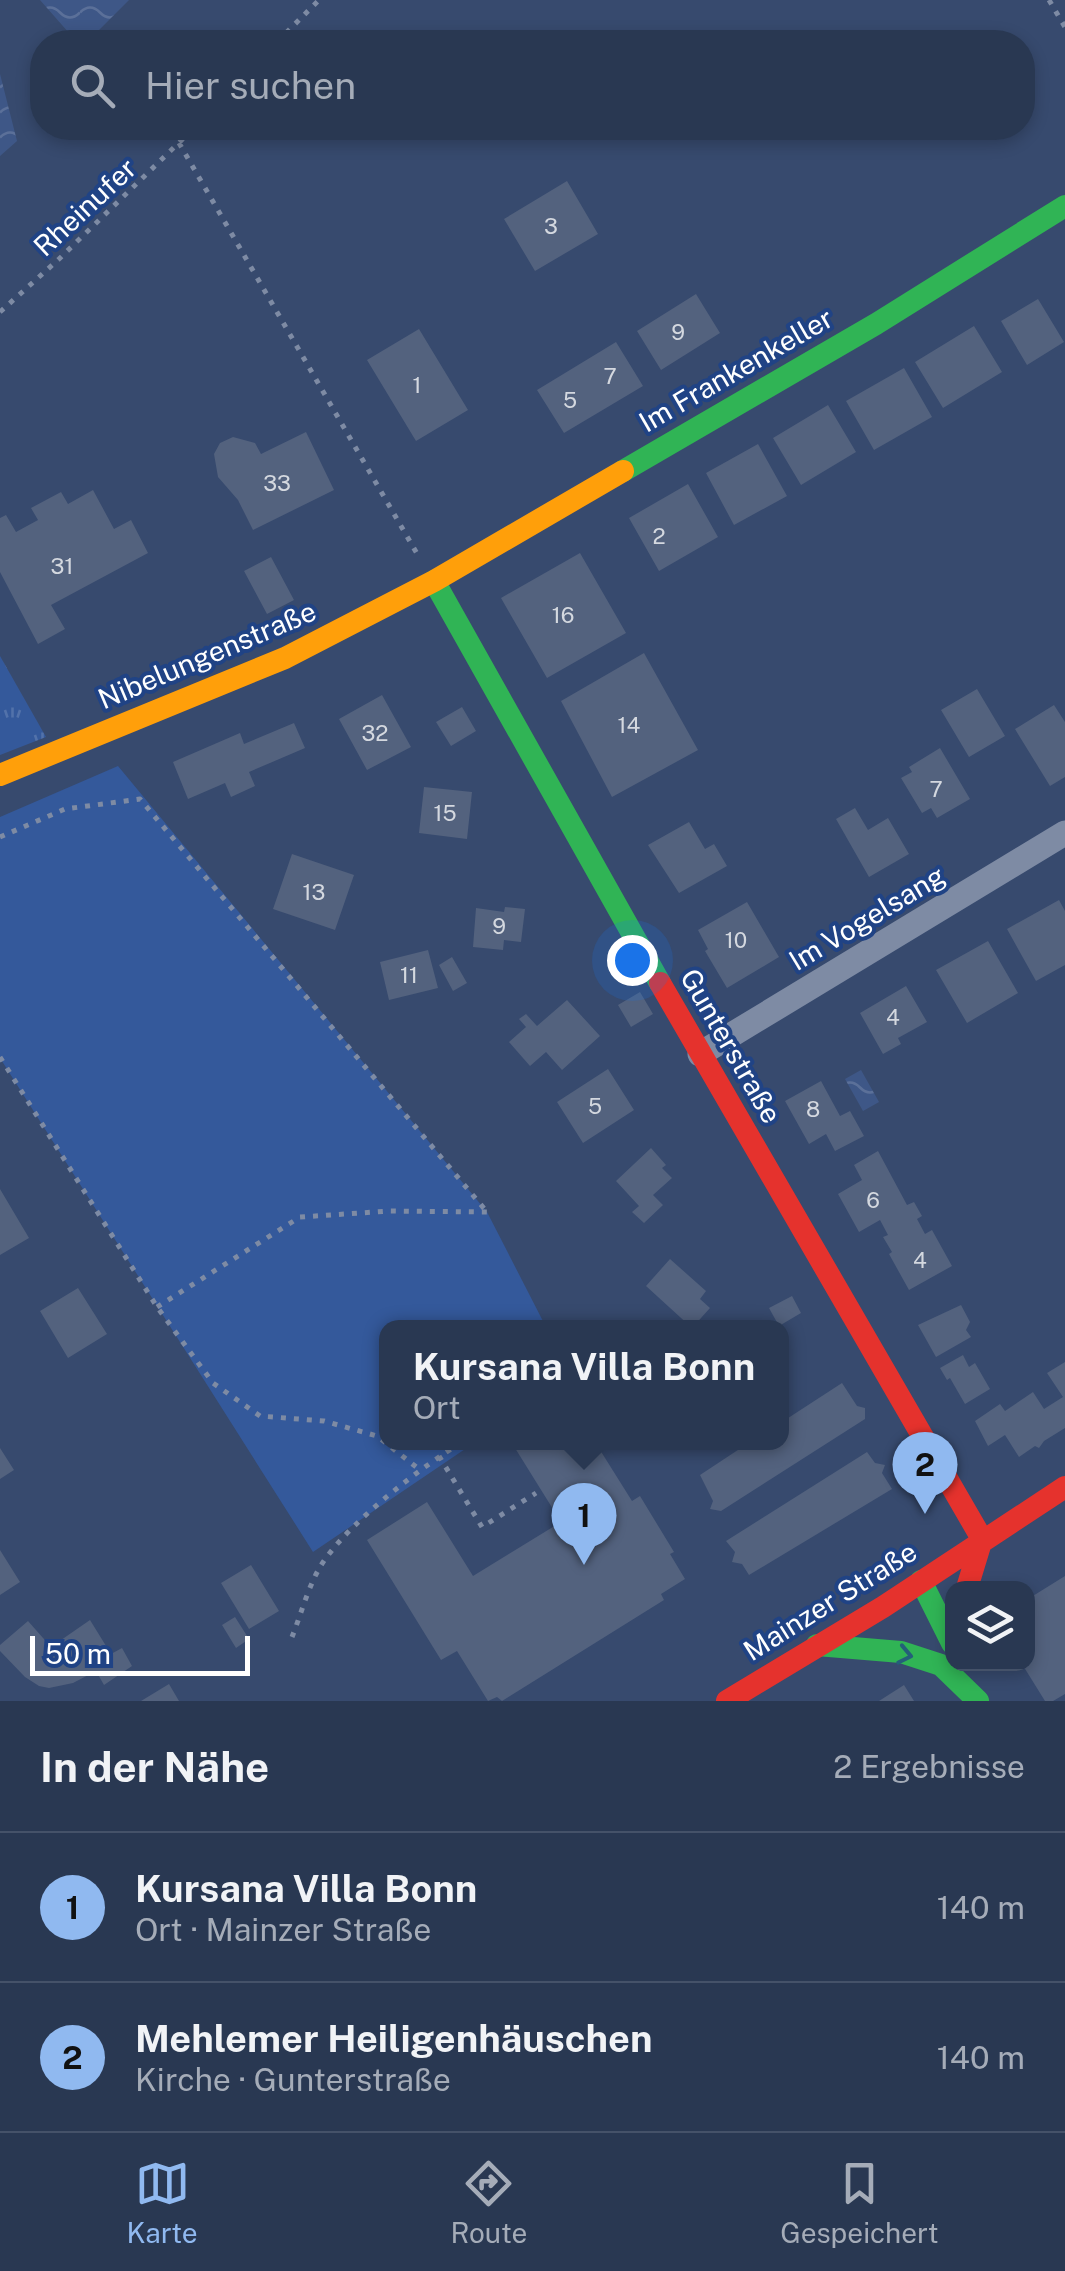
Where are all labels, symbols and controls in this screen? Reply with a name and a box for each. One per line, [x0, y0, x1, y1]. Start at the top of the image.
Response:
search box [30, 30, 1035, 140]
icon: search [65, 58, 120, 113]
text: Hier suchen [145, 63, 356, 108]
street label: Rheinufer [27, 151, 143, 262]
house number: 3 [544, 213, 558, 239]
street label: Im Frankenkeller [633, 301, 839, 438]
house number: 9 [671, 319, 685, 345]
house number: 7 [603, 363, 617, 389]
house number: 1 [413, 372, 421, 398]
house number: 5 [563, 387, 577, 413]
house number: 33 [263, 470, 291, 496]
house number: 2 [652, 523, 666, 549]
house number: 31 [51, 553, 73, 579]
street label: Nibelungenstraße [93, 594, 321, 715]
house number: 16 [552, 602, 574, 628]
house number: 14 [618, 712, 641, 738]
house number: 32 [362, 720, 388, 746]
house number: 7 [929, 776, 943, 802]
house number: 15 [433, 800, 457, 826]
street label: Im Vogelsang [783, 858, 951, 977]
house number: 13 [303, 879, 325, 905]
house number: 9 [492, 913, 506, 939]
house number: 10 [725, 927, 747, 953]
your location [607, 935, 658, 986]
house number: 11 [400, 962, 418, 988]
street label: Gunterstraße [674, 963, 789, 1129]
house number: 4 [886, 1004, 900, 1030]
house number: 5 [588, 1093, 602, 1119]
house number: 8 [806, 1096, 820, 1122]
house number: 6 [866, 1187, 880, 1213]
house number: 4 [913, 1247, 927, 1273]
popup [379, 1320, 789, 1450]
text: Kursana Villa Bonn [413, 1344, 755, 1389]
text: Ort [413, 1389, 461, 1426]
pin: 2 [892, 1432, 958, 1514]
pin: 1 [552, 1482, 616, 1565]
street label: Mainzer Straße [737, 1534, 922, 1667]
map controls [945, 1581, 1035, 1671]
button: layers [945, 1581, 1035, 1671]
scale bar [30, 1631, 250, 1676]
text: 50 m [45, 1637, 111, 1670]
one-way arrow [896, 1644, 913, 1665]
text: In der Nähe [40, 1742, 269, 1791]
text: 2 Ergebnisse [833, 1748, 1025, 1785]
text: Kursana Villa Bonn [135, 1866, 477, 1911]
text: 1 [66, 1889, 79, 1926]
text: 140 m [937, 1889, 1025, 1926]
text: Ort · Mainzer Straße [135, 1911, 431, 1948]
text: Mehlemer Heiligenhäuschen [135, 2016, 652, 2061]
text: 2 [62, 2039, 83, 2076]
text: 140 m [937, 2039, 1025, 2076]
text: Kirche · Gunterstraße [135, 2061, 451, 2098]
tab: Karte [126, 2156, 198, 2249]
tab: Route [450, 2156, 527, 2249]
tab: Gespeichert [780, 2156, 939, 2249]

